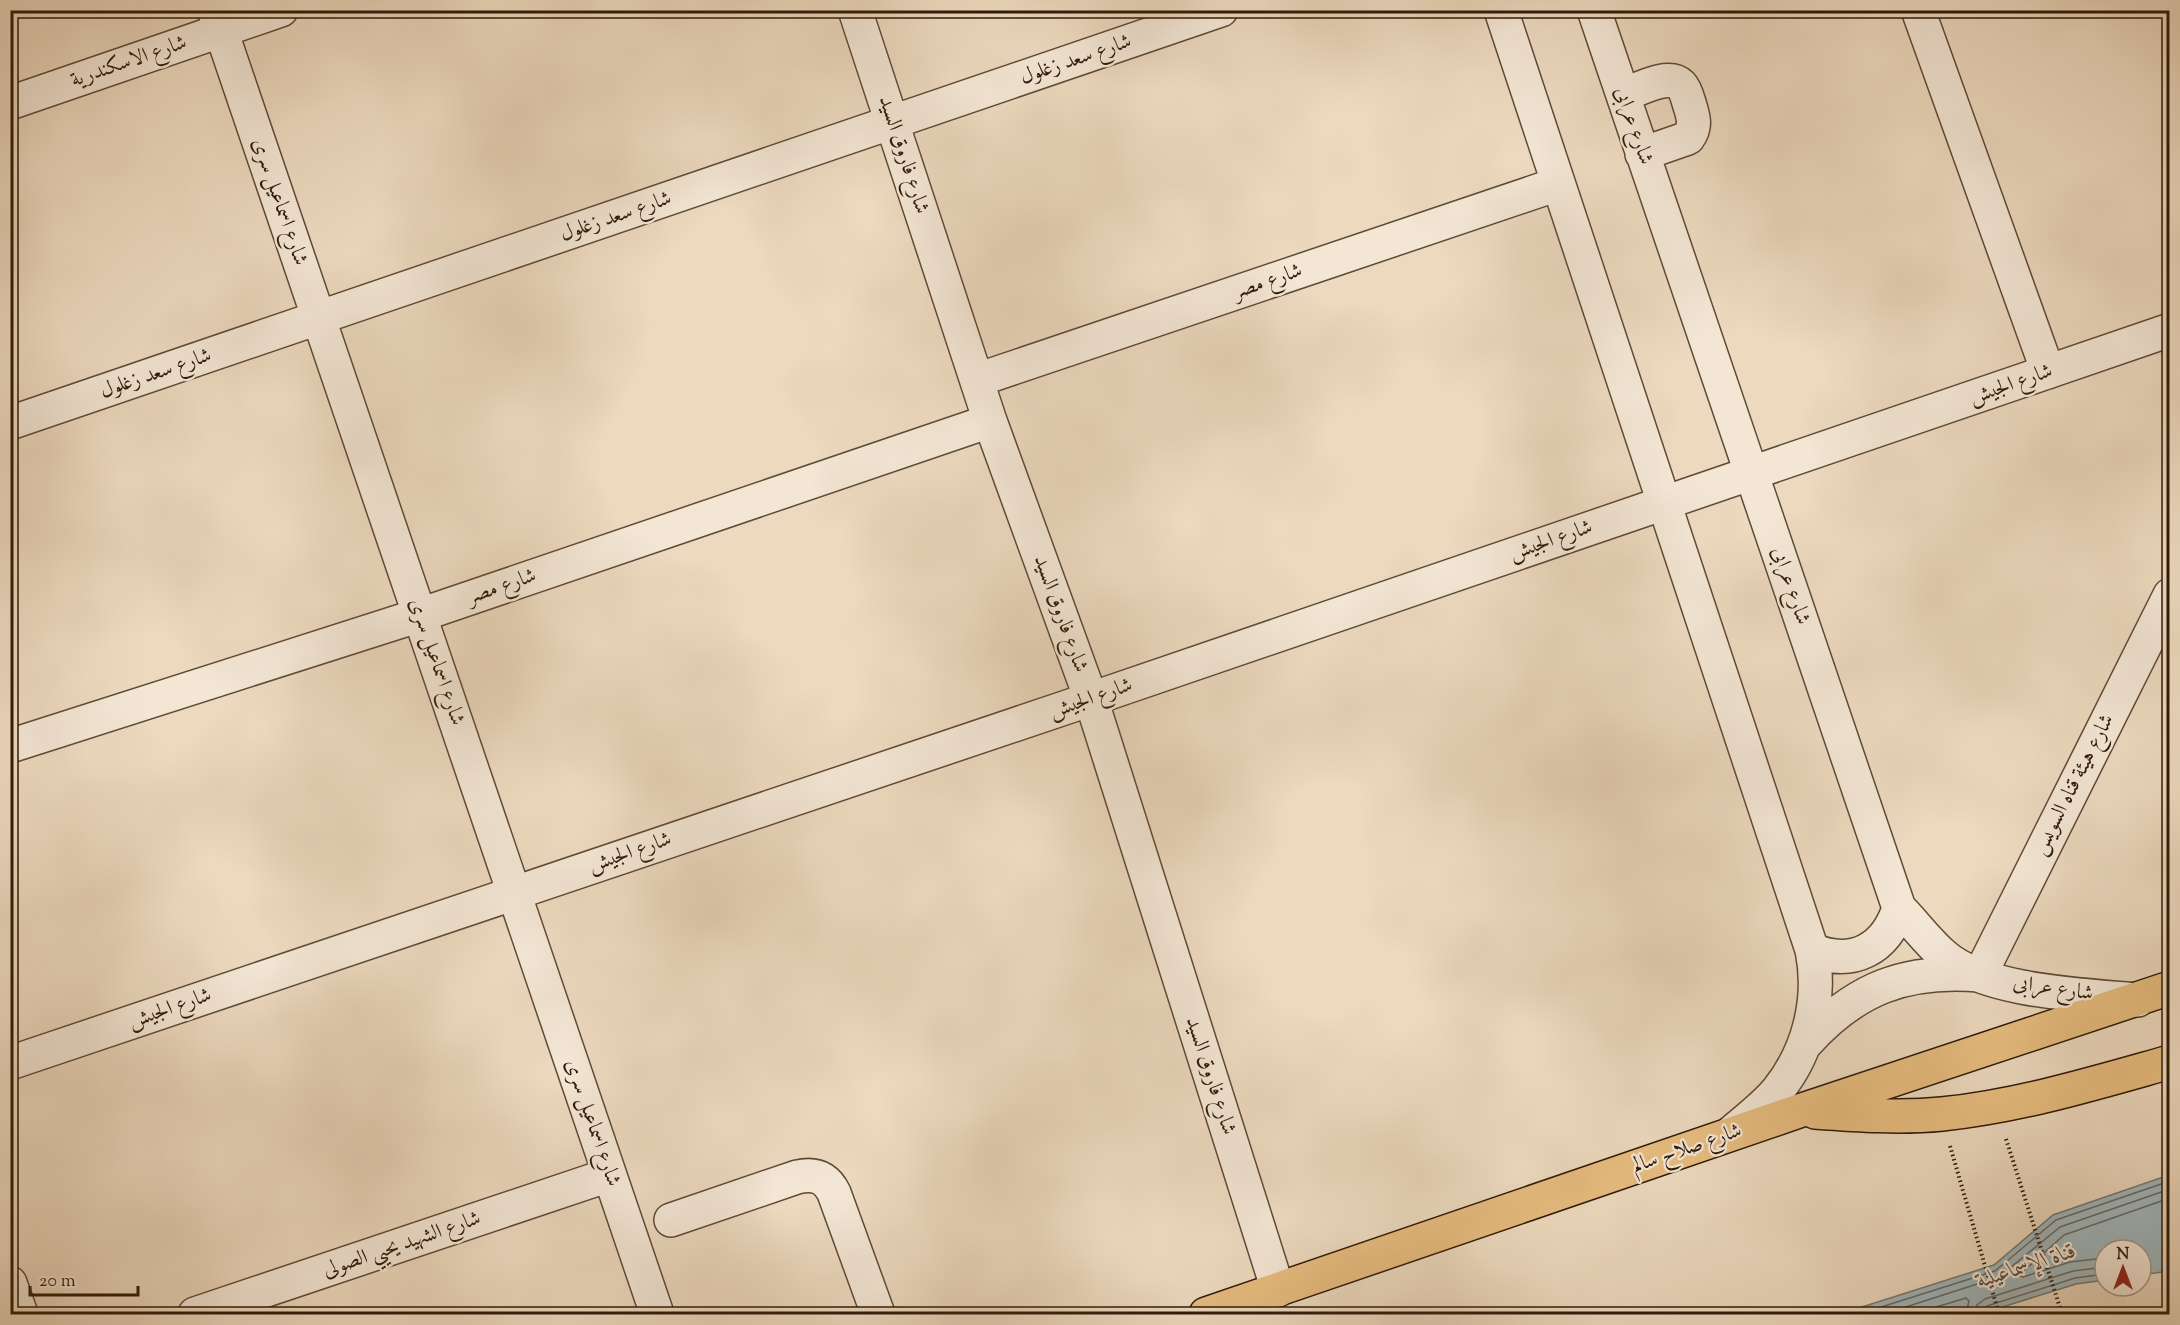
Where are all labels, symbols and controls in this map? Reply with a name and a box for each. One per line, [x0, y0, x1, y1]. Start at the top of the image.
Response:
street label: شارع سعد زغلول [1016, 27, 1136, 94]
street label: شارع الاسكندرية [67, 28, 191, 97]
street label: شارع عرابى [1605, 83, 1660, 169]
street label: شارع فاروق السيد [869, 92, 936, 218]
street label: شارع اسماعيل سرى [242, 134, 315, 270]
street label: شارع سعد زغلول [556, 184, 676, 251]
street label: شارع مصر [1227, 256, 1307, 309]
street label: شارع سعد زغلول [96, 341, 216, 408]
street label: شارع الجيش [1965, 357, 2057, 414]
street label: شارع الجيش [1505, 513, 1597, 570]
street label: شارع عرابى [1762, 543, 1817, 629]
street label: شارع فاروق السيد [1024, 551, 1095, 677]
street label: شارع مصر [461, 561, 541, 614]
street label: شارع اسماعيل سرى [399, 594, 472, 730]
street label: شارع الجيش [1045, 671, 1137, 728]
street label: شارع هيئة قناه السويس [2025, 709, 2124, 861]
street label: شارع الجيش [584, 825, 676, 882]
street label: شارع عرابى [2011, 969, 2095, 1010]
street label: شارع الجيش [124, 981, 216, 1038]
street label: شارع فاروق السيد [1176, 1013, 1243, 1139]
street label: شارع اسماعيل سرى [555, 1055, 628, 1191]
street label: شارع صلاح سالم [1628, 1116, 1747, 1184]
street label: شارع الشهيد يحيي الصولى [319, 1204, 486, 1289]
water label: قناة الإسماعيلية [1971, 1236, 2081, 1299]
north arrow [2093, 1238, 2153, 1298]
text: N [2117, 1244, 2130, 1267]
scale bar [30, 1259, 138, 1297]
text: 20 m [39, 1269, 76, 1295]

